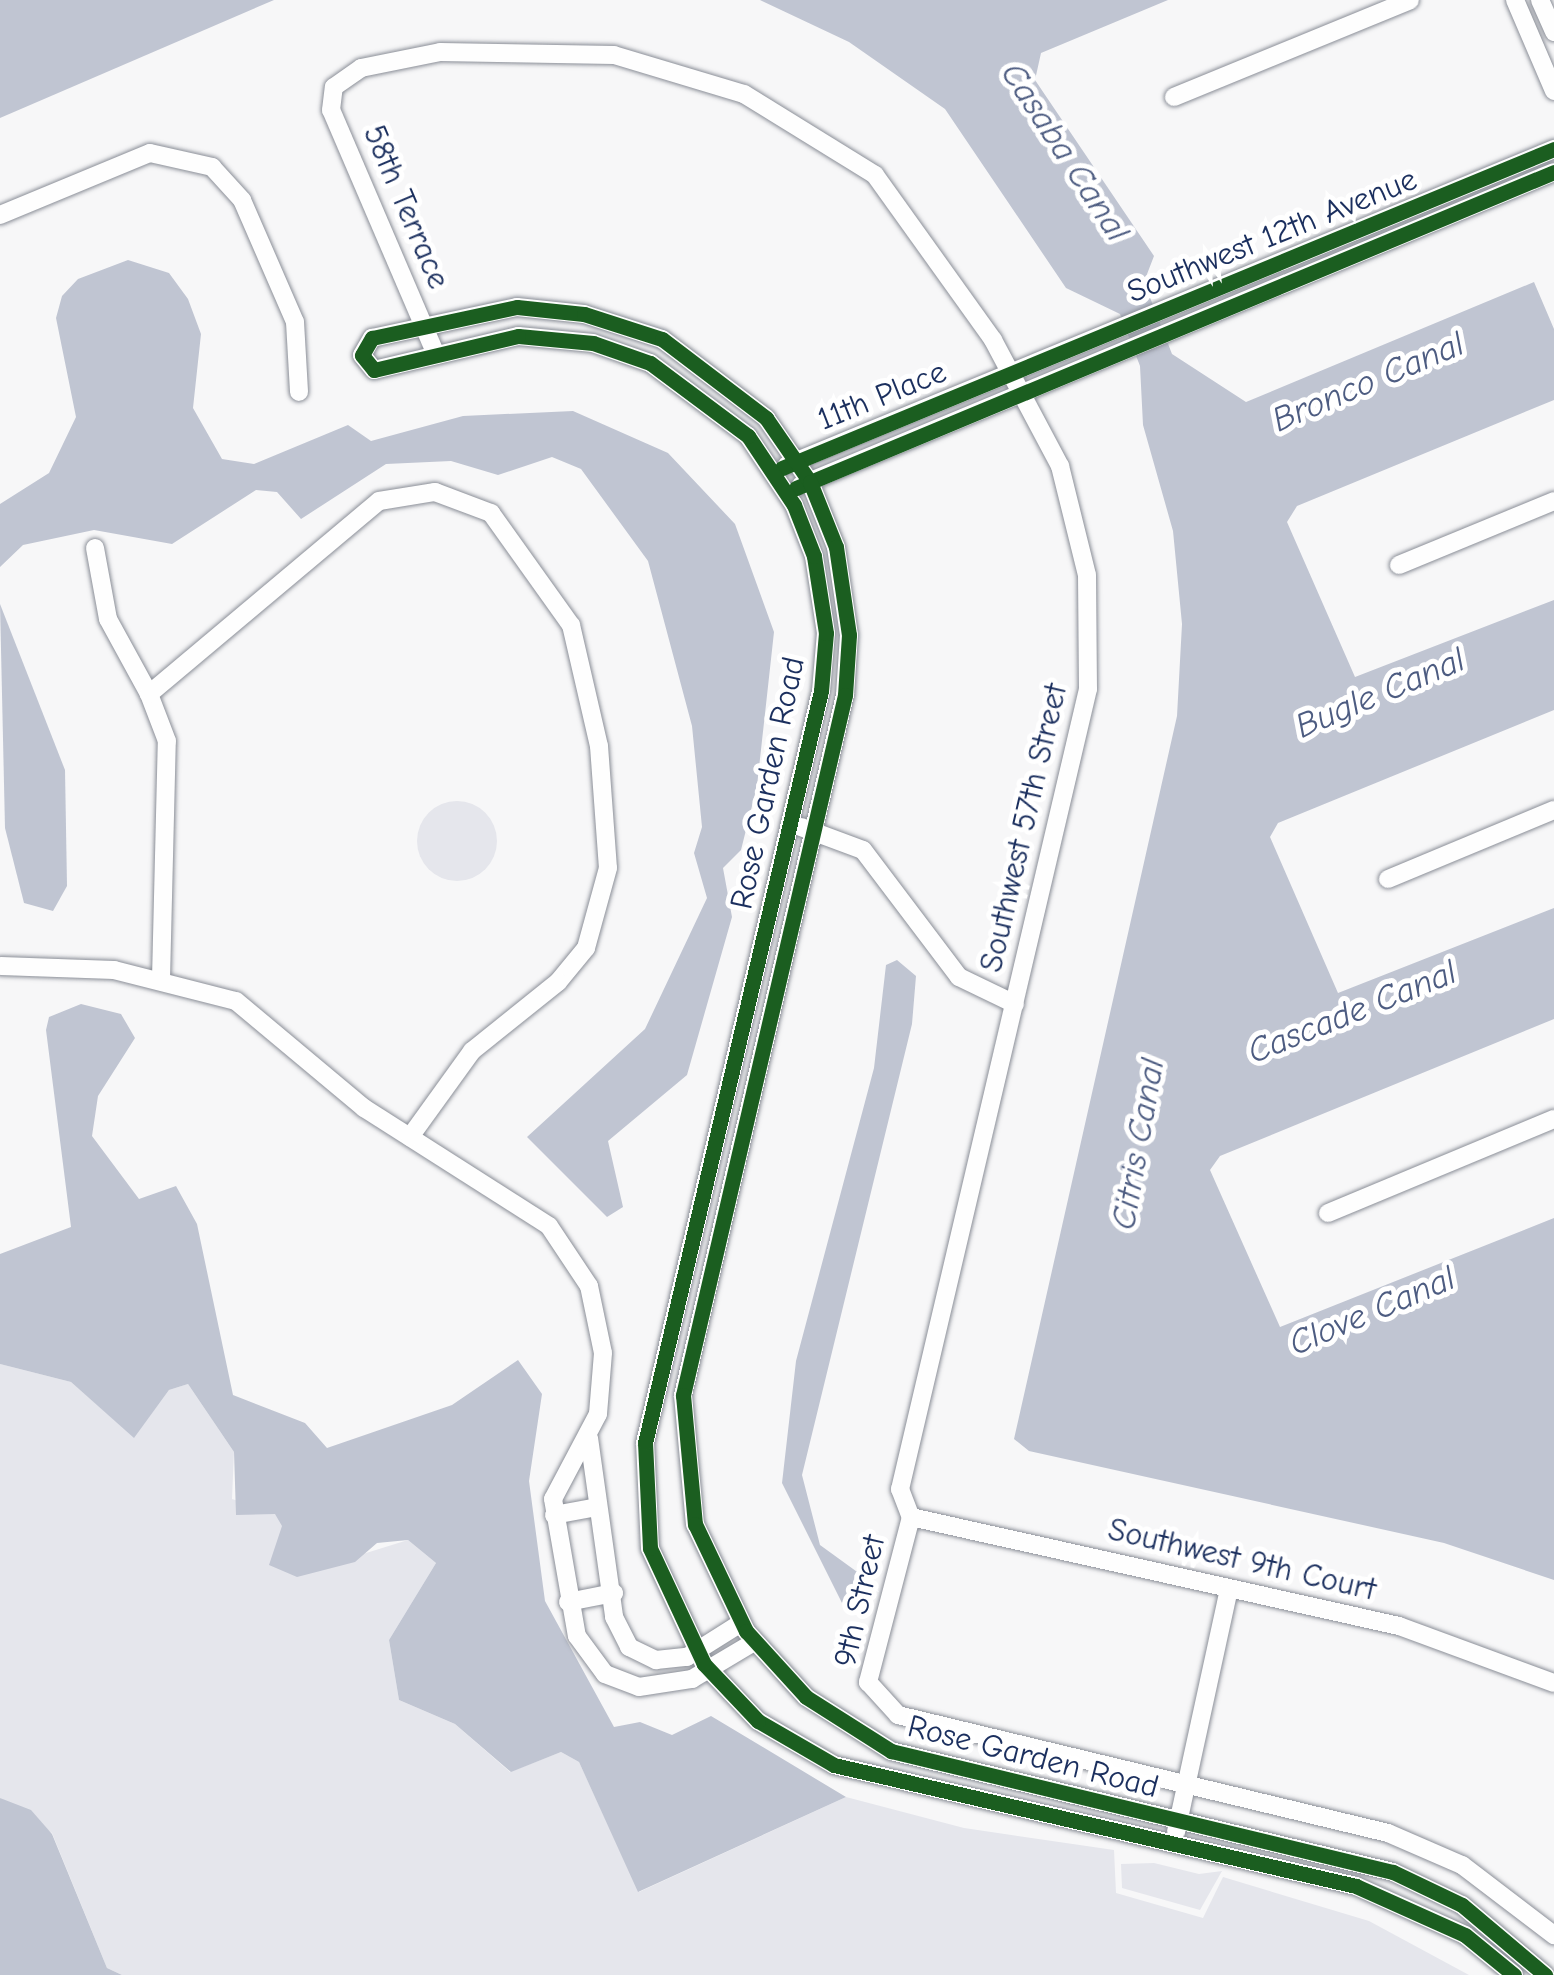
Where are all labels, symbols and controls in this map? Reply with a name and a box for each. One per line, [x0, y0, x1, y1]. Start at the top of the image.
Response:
water label: Casaba Canal [992, 55, 1138, 249]
street label: 58th Terrace [354, 120, 458, 294]
street label: Southwest 12th Avenue [1122, 160, 1422, 312]
water label: Bronco Canal [1266, 323, 1470, 441]
street label: 11th Place [812, 353, 952, 439]
water label: Bugle Canal [1289, 639, 1471, 747]
street label: Rose Garden Road [723, 653, 813, 913]
street label: Southwest 57th Street [972, 680, 1076, 976]
water label: Cascade Canal [1242, 951, 1462, 1073]
water label: Citris Canal [1102, 1055, 1174, 1233]
water label: Clove Canal [1283, 1257, 1461, 1365]
street label: Southwest 9th Court [1104, 1511, 1380, 1609]
street label: 9th Street [826, 1531, 894, 1671]
street label: Rose Garden Road [904, 1707, 1162, 1807]

